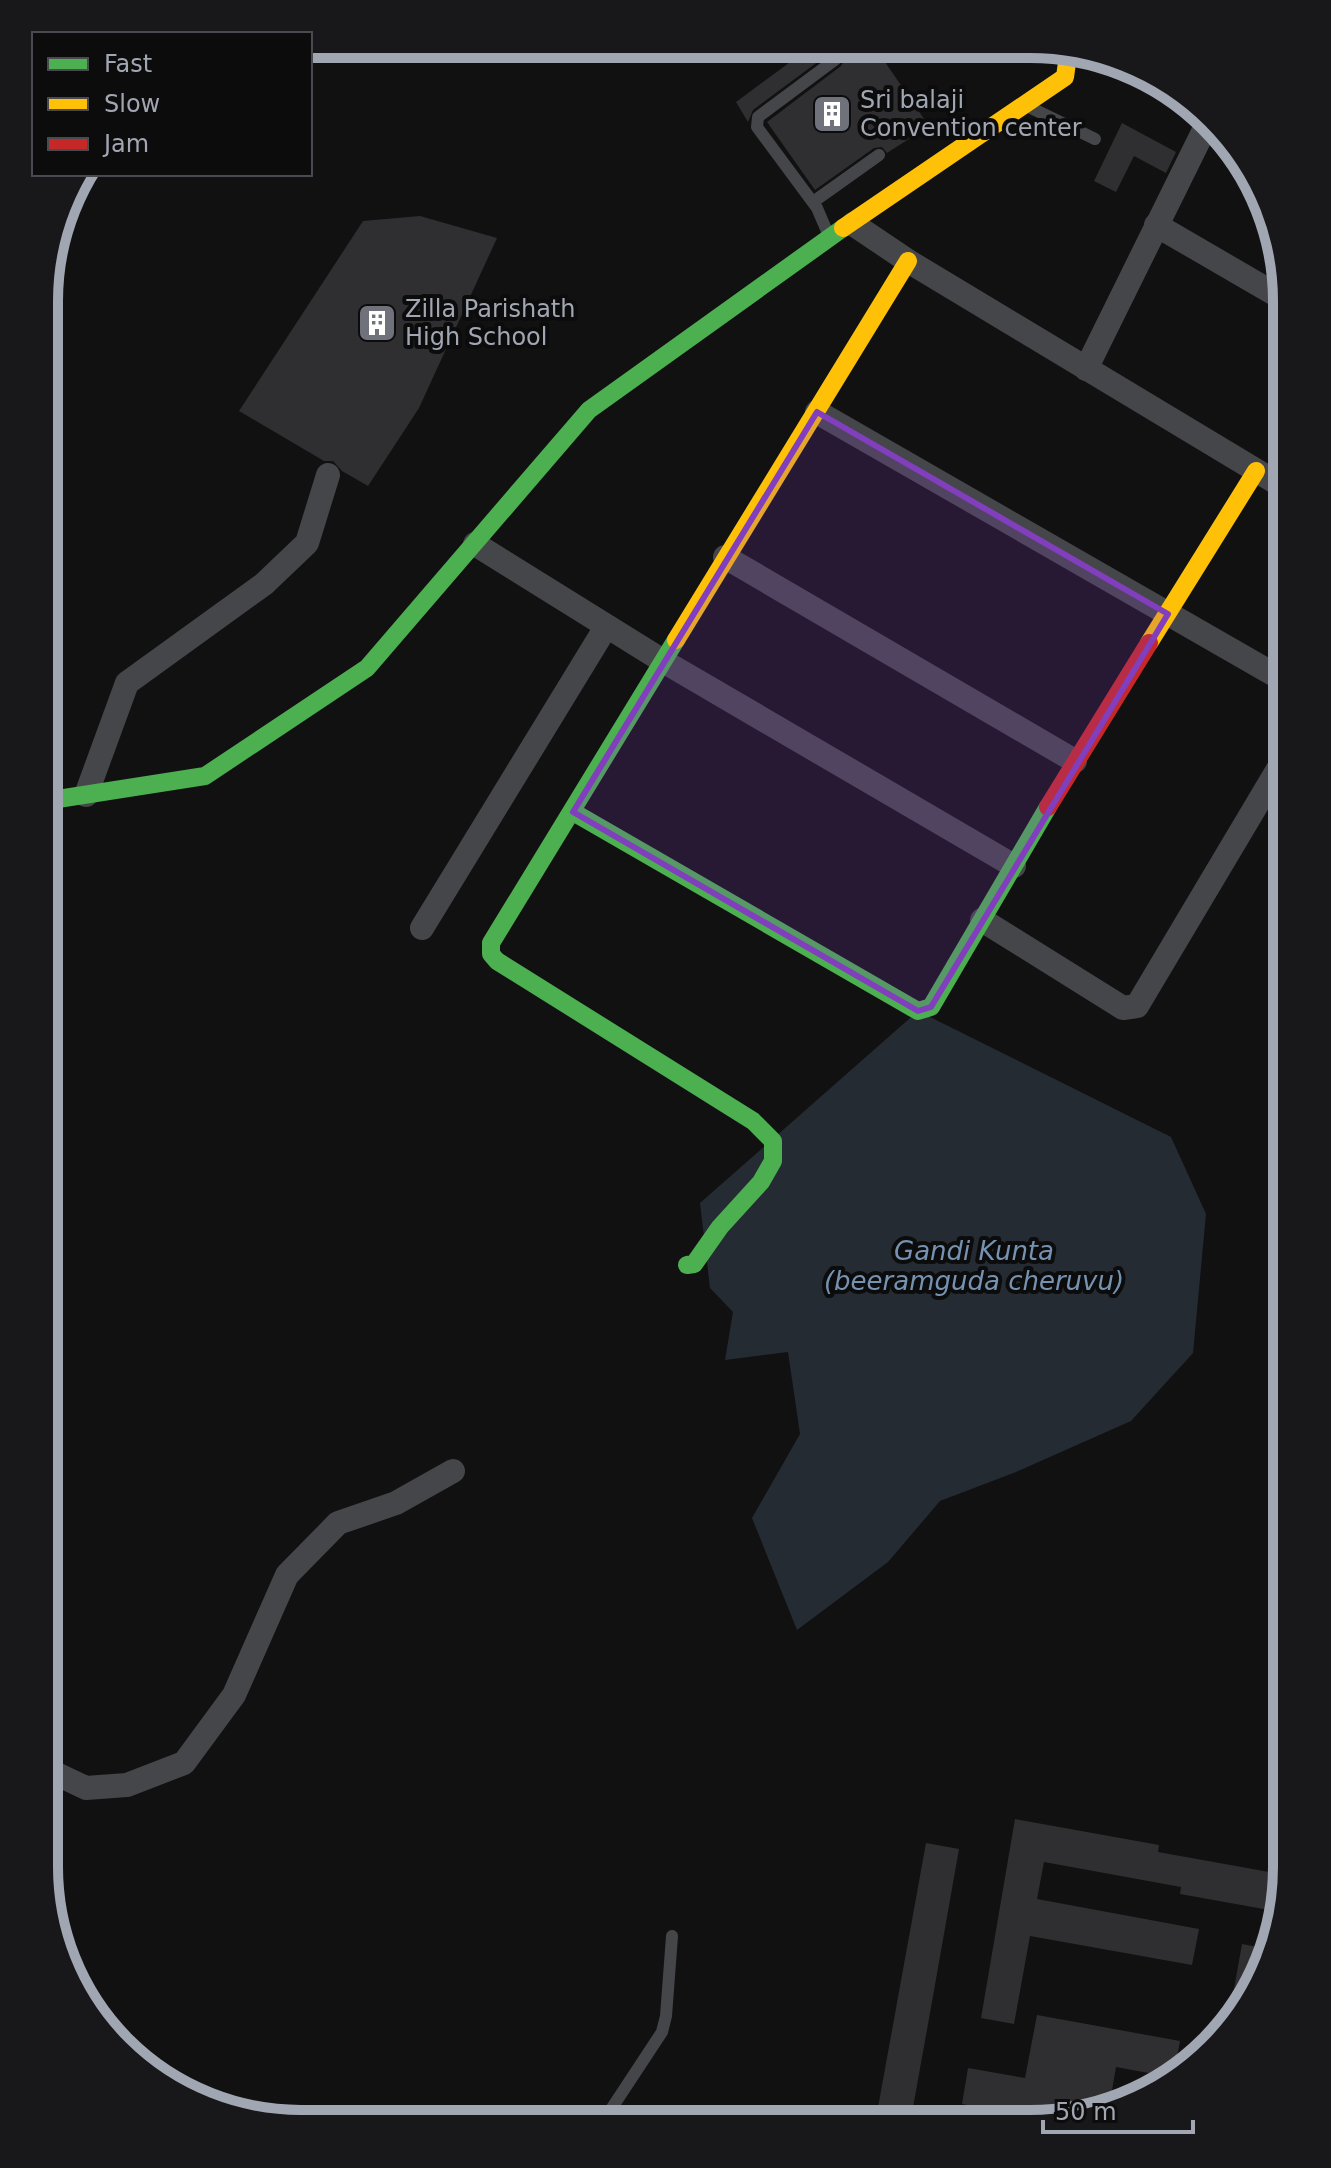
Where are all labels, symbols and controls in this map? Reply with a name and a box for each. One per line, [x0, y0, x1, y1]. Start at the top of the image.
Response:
legend [32, 32, 312, 176]
text: Fast [104, 50, 152, 78]
place label: Sri balaji Convention center [860, 86, 1082, 142]
text: Slow [104, 90, 160, 118]
building icon: Sri balaji Convention center [811, 93, 853, 135]
text: Jam [102, 130, 149, 158]
place label: Zilla Parishath High School [405, 295, 575, 351]
building icon: Zilla Parishath High School [356, 302, 398, 344]
water label: Gandi Kunta (beeramguda cheruvu) [824, 1236, 1124, 1296]
scale bar [1043, 2084, 1193, 2134]
text: 50 m [1055, 2098, 1117, 2126]

